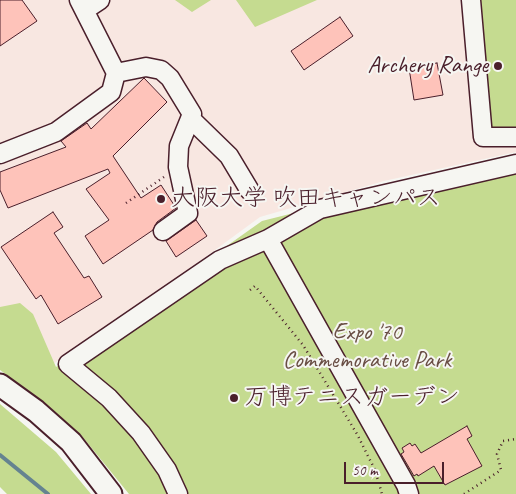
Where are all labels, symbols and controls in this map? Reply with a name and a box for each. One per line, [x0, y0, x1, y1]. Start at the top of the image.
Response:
place label: Archery Range [368, 52, 488, 80]
marker: Archery Range [492, 60, 504, 72]
place label: 大阪大学 吹田キャンパス [171, 185, 441, 213]
marker: 大阪大学 吹田キャンパス [155, 193, 167, 205]
park label: Expo '70 Commemorative Park [283, 319, 451, 375]
place label: 万博テニスガーデン [244, 384, 460, 412]
marker: 万博テニスガーデン [228, 392, 240, 404]
scale bar [346, 452, 446, 484]
text: 50 m [352, 461, 378, 480]

